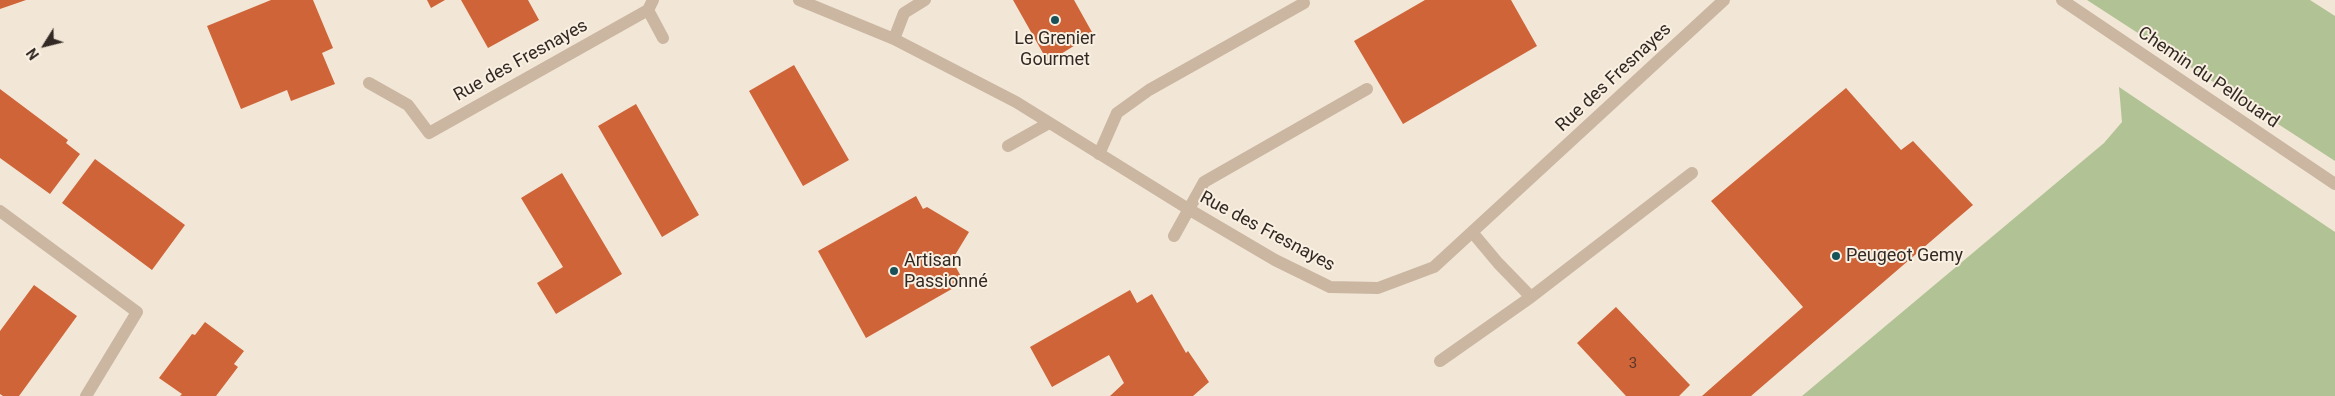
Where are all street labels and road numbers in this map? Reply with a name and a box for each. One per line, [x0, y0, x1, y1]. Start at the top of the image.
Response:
street label: Rue des Fresnayes [450, 15, 592, 107]
street label: Rue des Fresnayes [1552, 19, 1676, 137]
street label: Chemin du Pellouard [2133, 23, 2283, 133]
street label: Rue des Fresnayes [1196, 187, 1338, 277]

